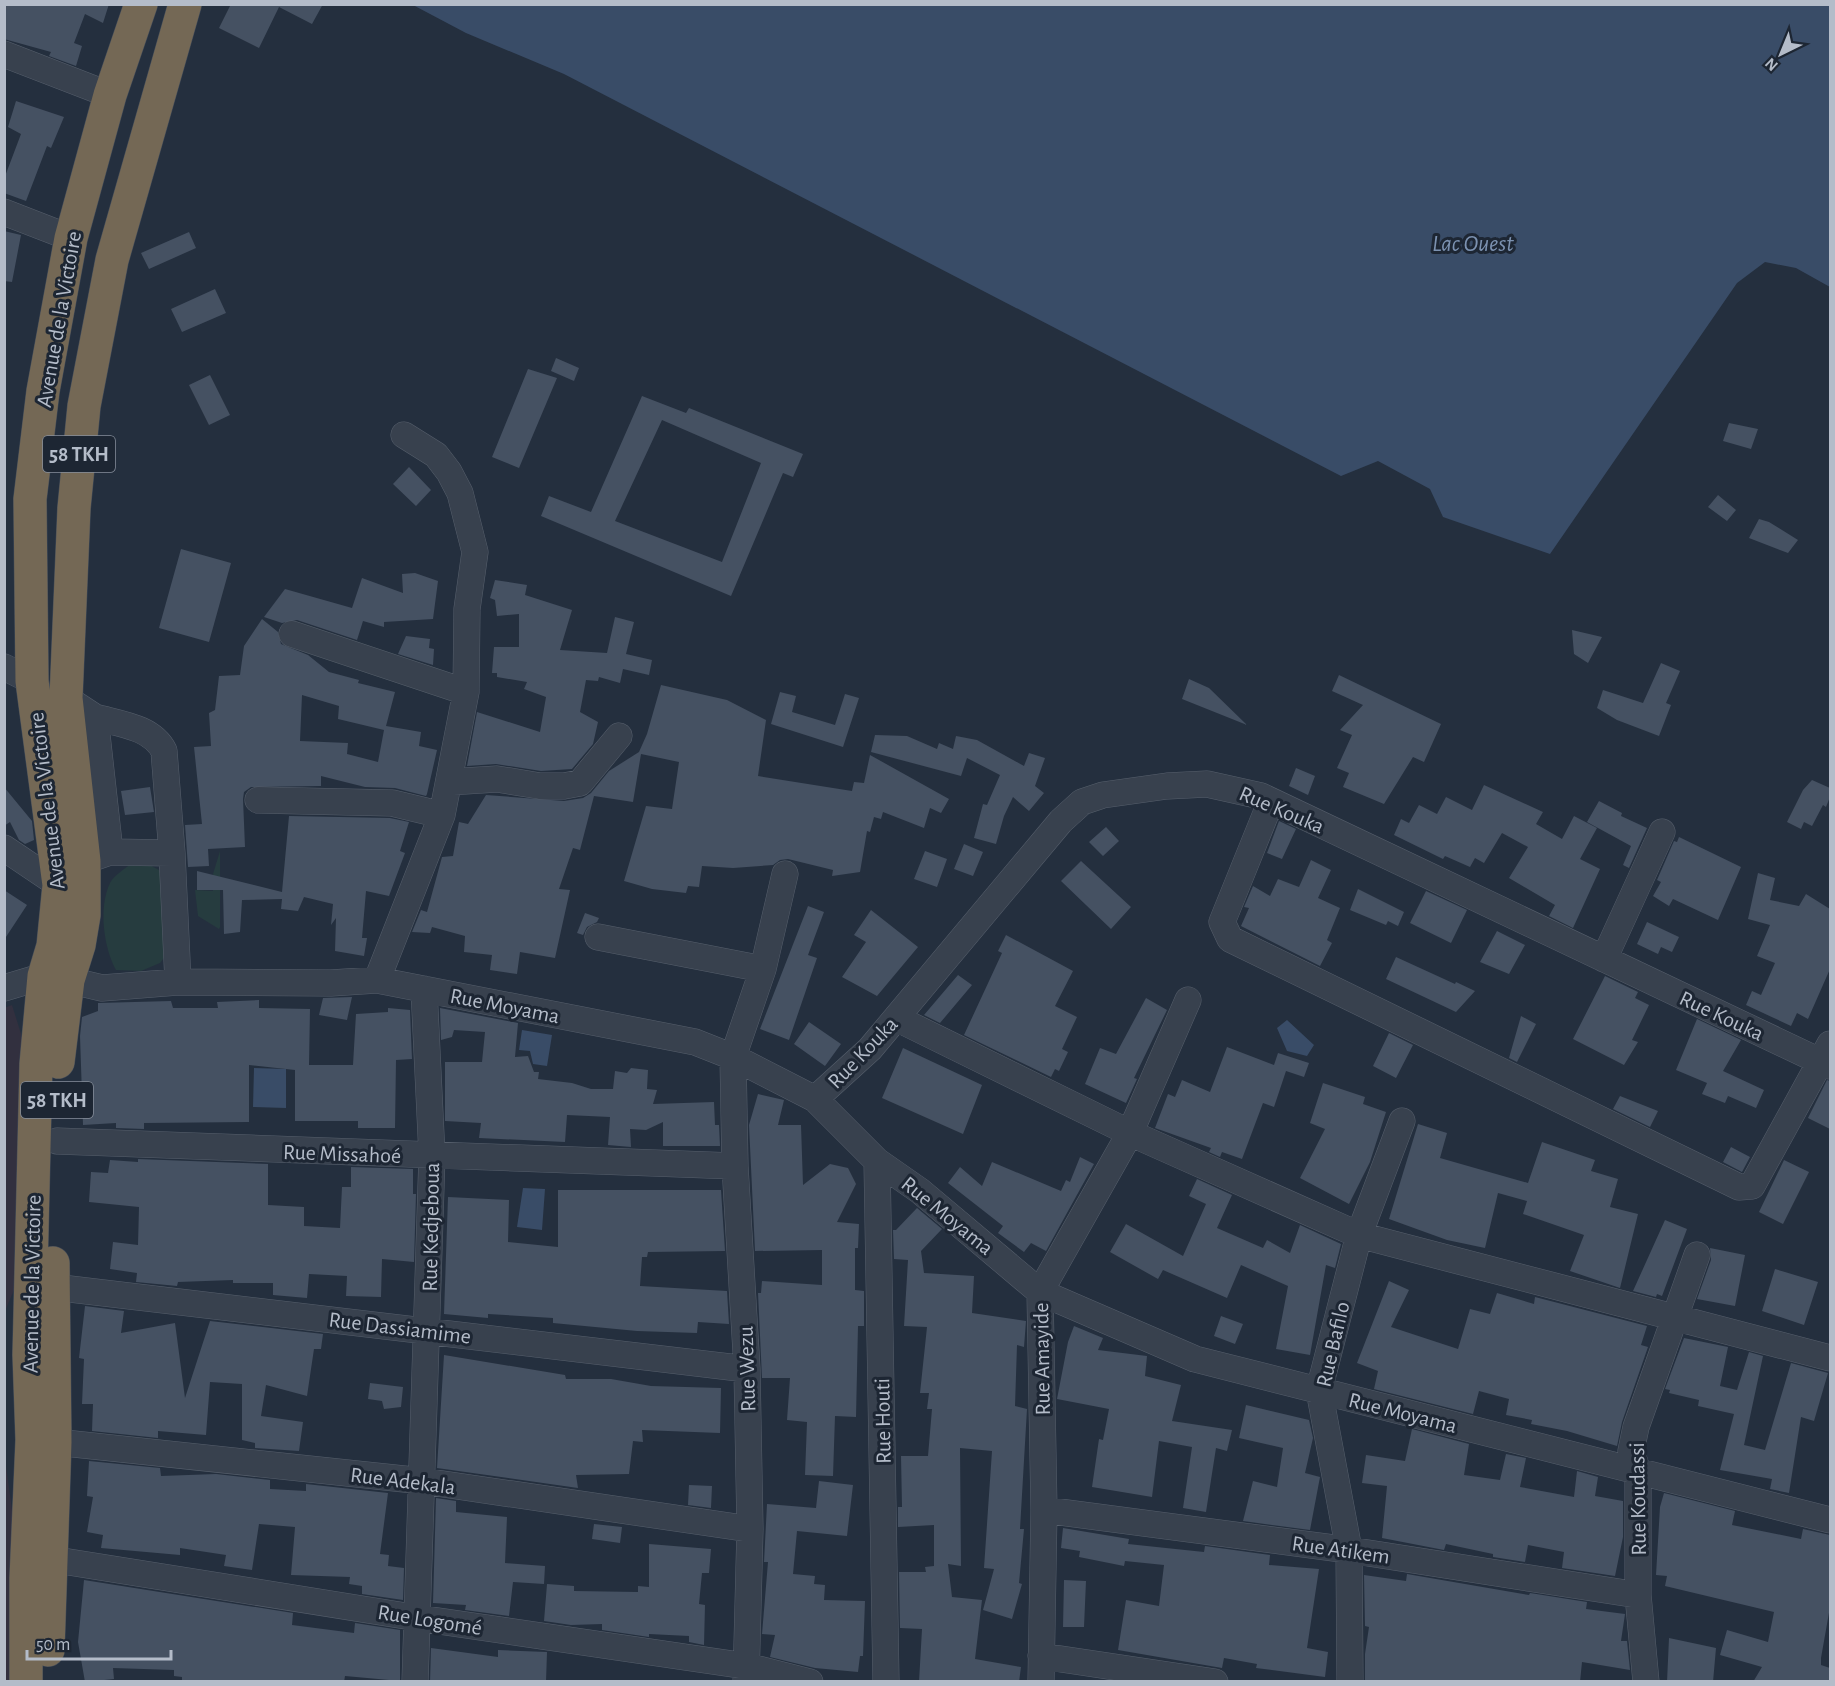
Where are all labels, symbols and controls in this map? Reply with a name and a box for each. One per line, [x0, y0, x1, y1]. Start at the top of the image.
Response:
north arrow [1751, 24, 1811, 84]
text: N [1762, 55, 1781, 74]
street label: Avenue de la Victoire [33, 229, 85, 409]
water label: Lac Ouest [1432, 232, 1514, 256]
road number: 58 TKH [43, 436, 115, 472]
street label: Avenue de la Victoire [25, 711, 69, 891]
street label: Rue Kouka [1236, 782, 1327, 838]
street label: Rue Moyama [448, 985, 561, 1027]
street label: Rue Kouka [1676, 987, 1767, 1045]
street label: Rue Kouka [824, 1013, 902, 1093]
road number: 58 TKH [21, 1082, 93, 1118]
street label: Rue Missahoé [282, 1141, 401, 1167]
street label: Rue Kedjeboua [419, 1162, 443, 1292]
street label: Rue Moyama [897, 1172, 997, 1259]
street label: Avenue de la Victoire [19, 1195, 45, 1373]
street label: Rue Bafilo [1312, 1299, 1353, 1389]
street label: Rue Amayide [1030, 1302, 1054, 1416]
street label: Rue Dassiamime [327, 1308, 472, 1348]
street label: Rue Wezu [735, 1326, 759, 1412]
street label: Rue Houti [871, 1378, 895, 1464]
street label: Rue Moyama [1346, 1389, 1459, 1437]
street label: Rue Koudassi [1626, 1442, 1650, 1556]
street label: Rue Adekala [349, 1464, 457, 1498]
street label: Rue Atikem [1290, 1532, 1391, 1568]
street label: Rue Logomé [376, 1601, 484, 1639]
scale bar [27, 1623, 171, 1661]
text: 50 m [36, 1636, 70, 1654]

